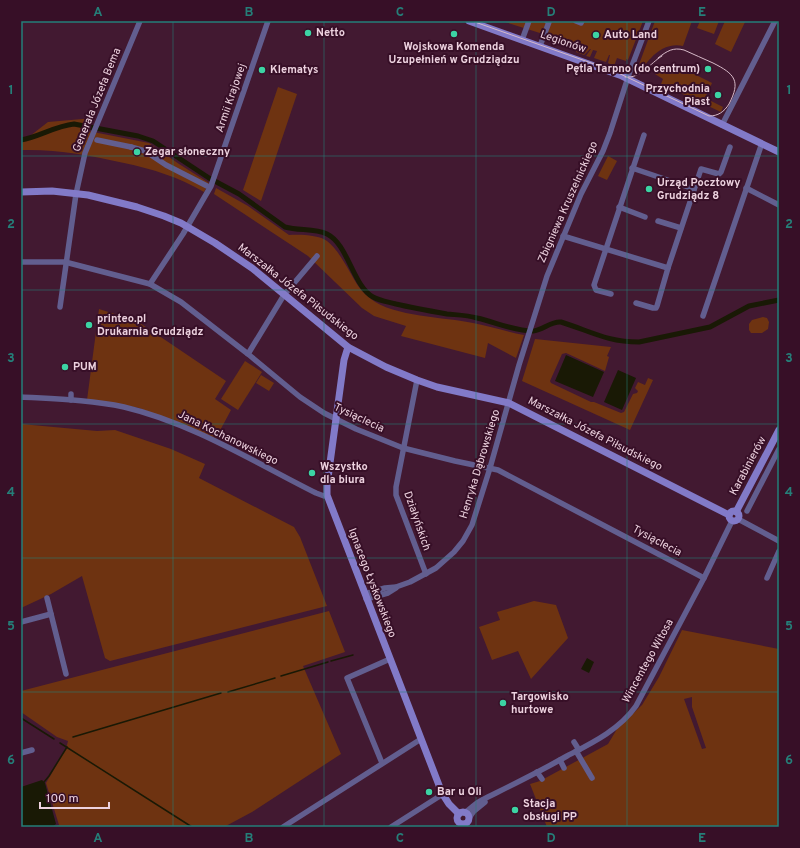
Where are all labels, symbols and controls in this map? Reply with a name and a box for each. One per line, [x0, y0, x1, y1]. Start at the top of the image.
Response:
text: A [93, 5, 103, 21]
text: B [245, 5, 254, 21]
text: C [396, 5, 404, 21]
text: D [546, 5, 556, 21]
text: E [698, 5, 706, 21]
place label: Netto [316, 26, 345, 40]
marker: Netto [303, 28, 313, 38]
street label: Legionów [538, 28, 588, 56]
place label: Auto Land [604, 28, 657, 42]
marker: Wojskowa Komenda Uzupełnień w Grudziądzu [449, 29, 459, 39]
marker: Auto Land [591, 30, 601, 40]
place label: Wojskowa Komenda Uzupełnień w Grudziądzu [388, 40, 520, 67]
street label: Generała Józefa Bema [70, 46, 124, 154]
street label: Armii Krajowej [213, 62, 249, 134]
place label: Pętla Tarpno (do centrum) [566, 62, 700, 76]
place label: Klematys [270, 63, 318, 77]
marker: Pętla Tarpno (do centrum) [703, 64, 713, 74]
marker: Klematys [257, 65, 267, 75]
place label: Przychodnia Piast [646, 82, 710, 109]
text: 1 [8, 83, 14, 99]
text: 1 [786, 83, 792, 99]
marker: Przychodnia Piast [713, 90, 723, 100]
street label: Zbigniewa Kruszelnickiego [535, 139, 601, 265]
place label: Zegar słoneczny [145, 145, 230, 159]
marker: Zegar słoneczny [132, 147, 142, 157]
place label: Urząd Pocztowy Grudziądz 8 [657, 176, 740, 203]
marker: Urząd Pocztowy Grudziądz 8 [644, 184, 654, 194]
text: 2 [7, 217, 15, 233]
text: 2 [785, 217, 793, 233]
street label: Marszałka Józefa Piłsudskiego [235, 241, 361, 343]
place label: printeo.pl Drukarnia Grudziądz [97, 312, 204, 339]
marker: printeo.pl Drukarnia Grudziądz [84, 320, 94, 330]
text: 3 [7, 351, 15, 367]
text: 3 [785, 351, 793, 367]
place label: PUM [73, 360, 97, 374]
marker: PUM [60, 362, 70, 372]
street label: Marszałka Józefa Piłsudskiego [525, 394, 665, 474]
street label: Tysiąclecia [332, 400, 387, 436]
street label: Jana Kochanowskiego [176, 408, 280, 468]
street label: Henryka Dąbrowskiego [457, 408, 503, 520]
street label: Karabinierów [727, 434, 769, 498]
place label: Wszystko dla biura [320, 460, 368, 487]
marker: Wszystko dla biura [307, 468, 317, 478]
text: 4 [7, 485, 15, 501]
text: 4 [785, 485, 793, 501]
street label: Działyńskich [400, 489, 434, 553]
street label: Tysiąclecia [630, 522, 684, 560]
street label: Ignacego Łyskowskiego [345, 526, 399, 640]
street label: Wincentego Witosa [619, 616, 677, 705]
text: 5 [7, 619, 15, 635]
text: 5 [785, 619, 793, 635]
place label: Targowisko hurtowe [511, 690, 569, 717]
marker: Targowisko hurtowe [498, 698, 508, 708]
text: 6 [7, 753, 15, 769]
text: 6 [785, 753, 793, 769]
scale bar [40, 784, 109, 810]
place label: Bar u Oli [437, 785, 482, 799]
marker: Bar u Oli [424, 787, 434, 797]
text: 100 m [46, 791, 79, 807]
place label: Stacja obsługi PP [523, 797, 577, 824]
marker: Stacja obsługi PP [510, 805, 520, 815]
text: A [93, 831, 103, 847]
text: B [245, 831, 254, 847]
text: C [396, 831, 404, 847]
text: D [546, 831, 556, 847]
text: E [698, 831, 706, 847]

